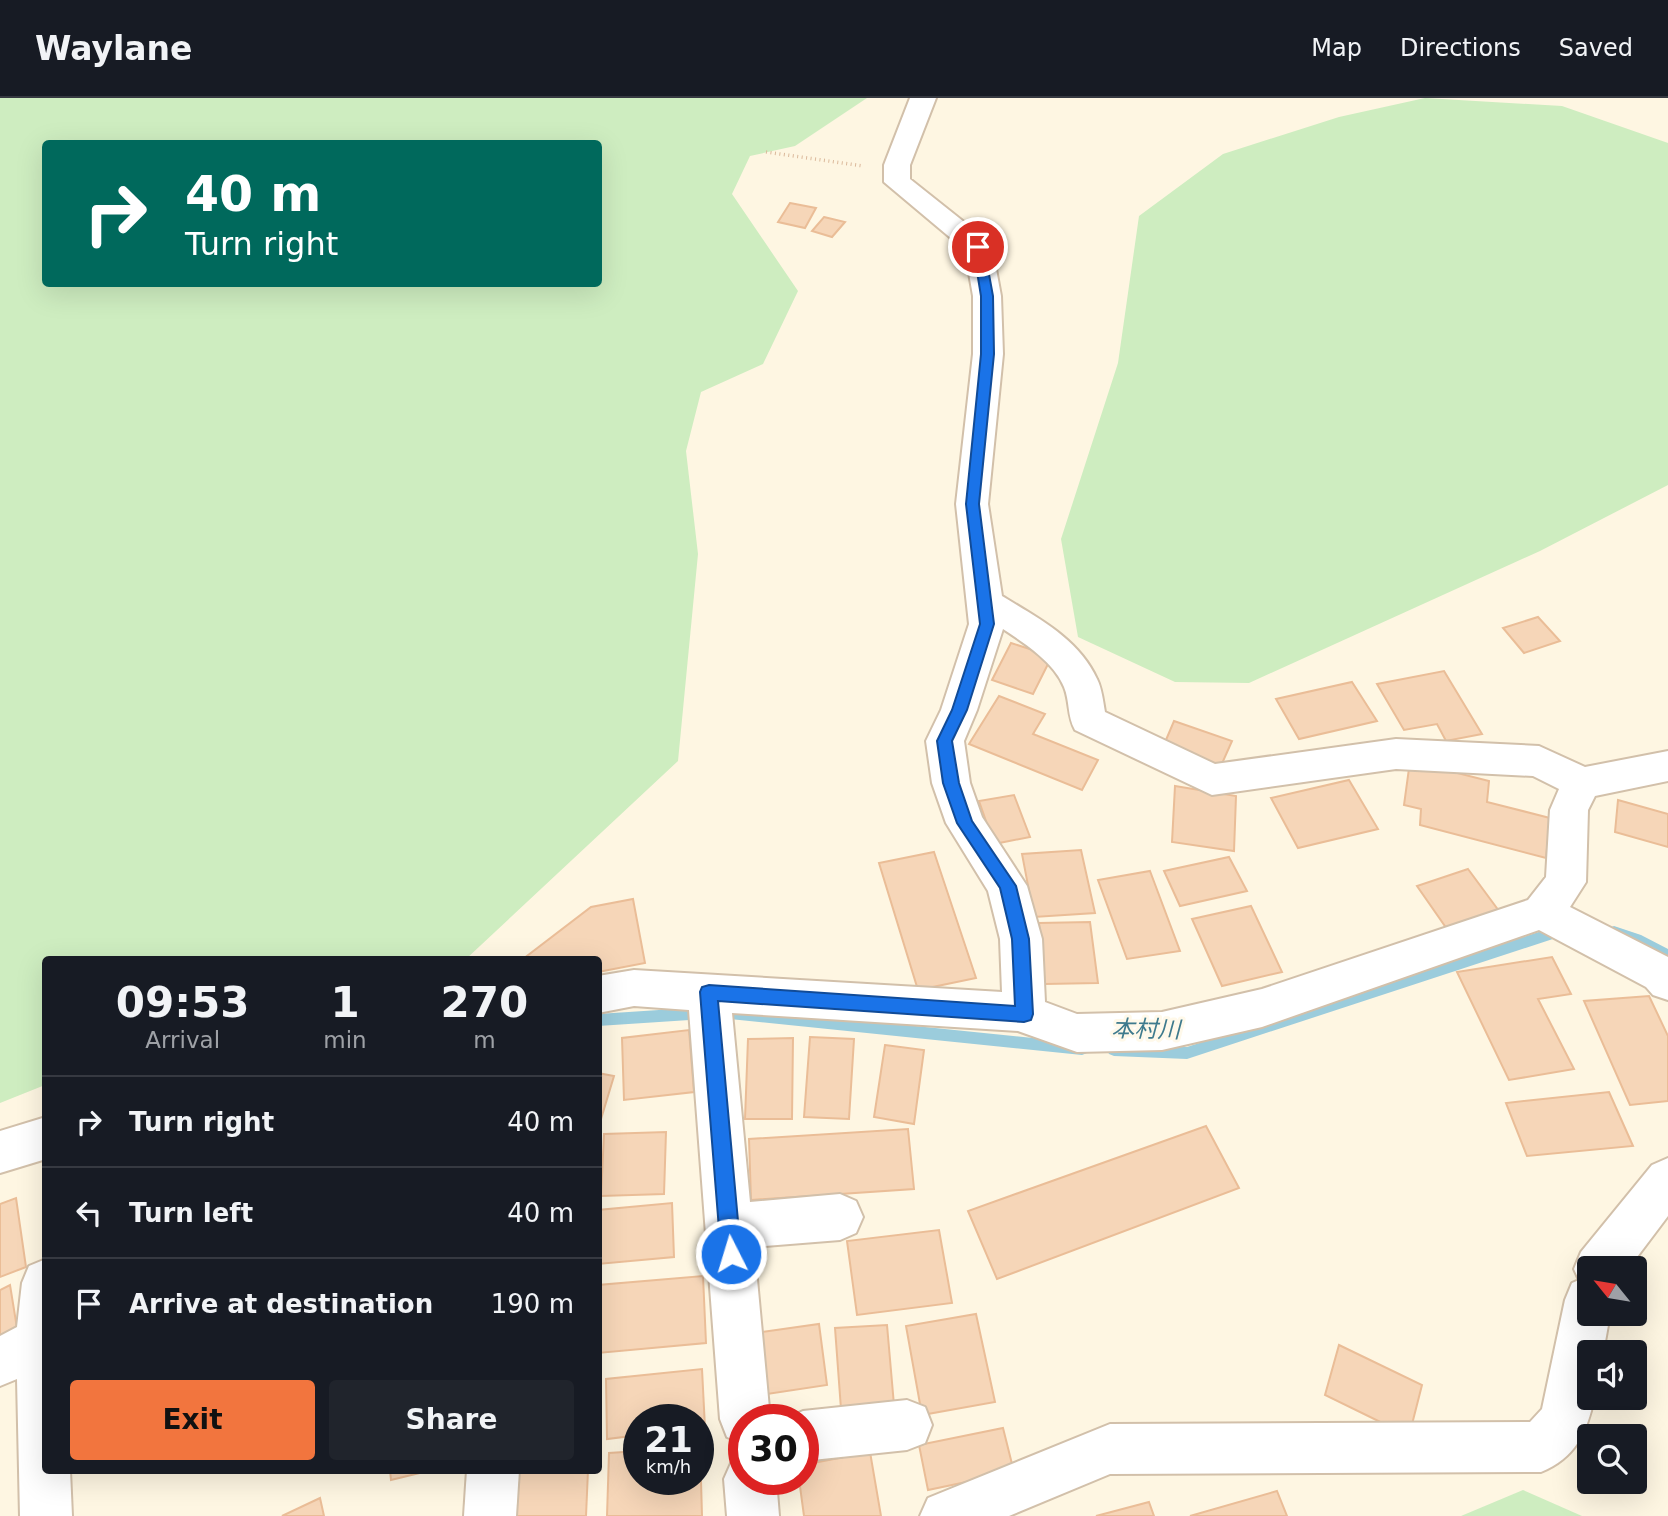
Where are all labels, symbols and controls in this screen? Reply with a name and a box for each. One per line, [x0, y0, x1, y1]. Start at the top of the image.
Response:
text: Waylane [35, 29, 192, 68]
text: Map [1311, 34, 1362, 62]
text: Directions [1400, 34, 1521, 62]
text: Saved [1559, 34, 1633, 62]
text: 40 m [185, 166, 321, 223]
icon: right [70, 168, 161, 259]
pin [948, 217, 1008, 277]
text: Turn right [185, 225, 338, 263]
icon: arrive [959, 228, 997, 266]
text: 09:53 [116, 978, 250, 1027]
text: 1 [330, 978, 360, 1027]
text: 270 [441, 978, 528, 1027]
water label: 本村川 [1111, 1015, 1184, 1043]
text: Arrival [145, 1027, 220, 1053]
text: min [323, 1027, 367, 1053]
text: m [473, 1027, 496, 1053]
icon: right [70, 1103, 108, 1141]
text: Turn right [129, 1107, 274, 1137]
text: 40 m [507, 1107, 574, 1137]
icon: left [70, 1194, 108, 1232]
text: Turn left [129, 1198, 253, 1228]
text: 40 m [507, 1198, 574, 1228]
position arrow [694, 1217, 768, 1291]
north arrow [1577, 1256, 1647, 1326]
map controls [1577, 1256, 1647, 1494]
icon: arrive [70, 1285, 108, 1323]
text: Arrive at destination [129, 1289, 433, 1319]
text: 190 m [491, 1289, 574, 1319]
button: sound [1577, 1340, 1647, 1410]
button: Exit [70, 1380, 315, 1460]
button: Share [329, 1380, 574, 1460]
speed limit sign: 30 [728, 1404, 819, 1495]
text: 21 [644, 1420, 693, 1460]
button: search [1577, 1424, 1647, 1494]
text: km/h [646, 1456, 691, 1477]

